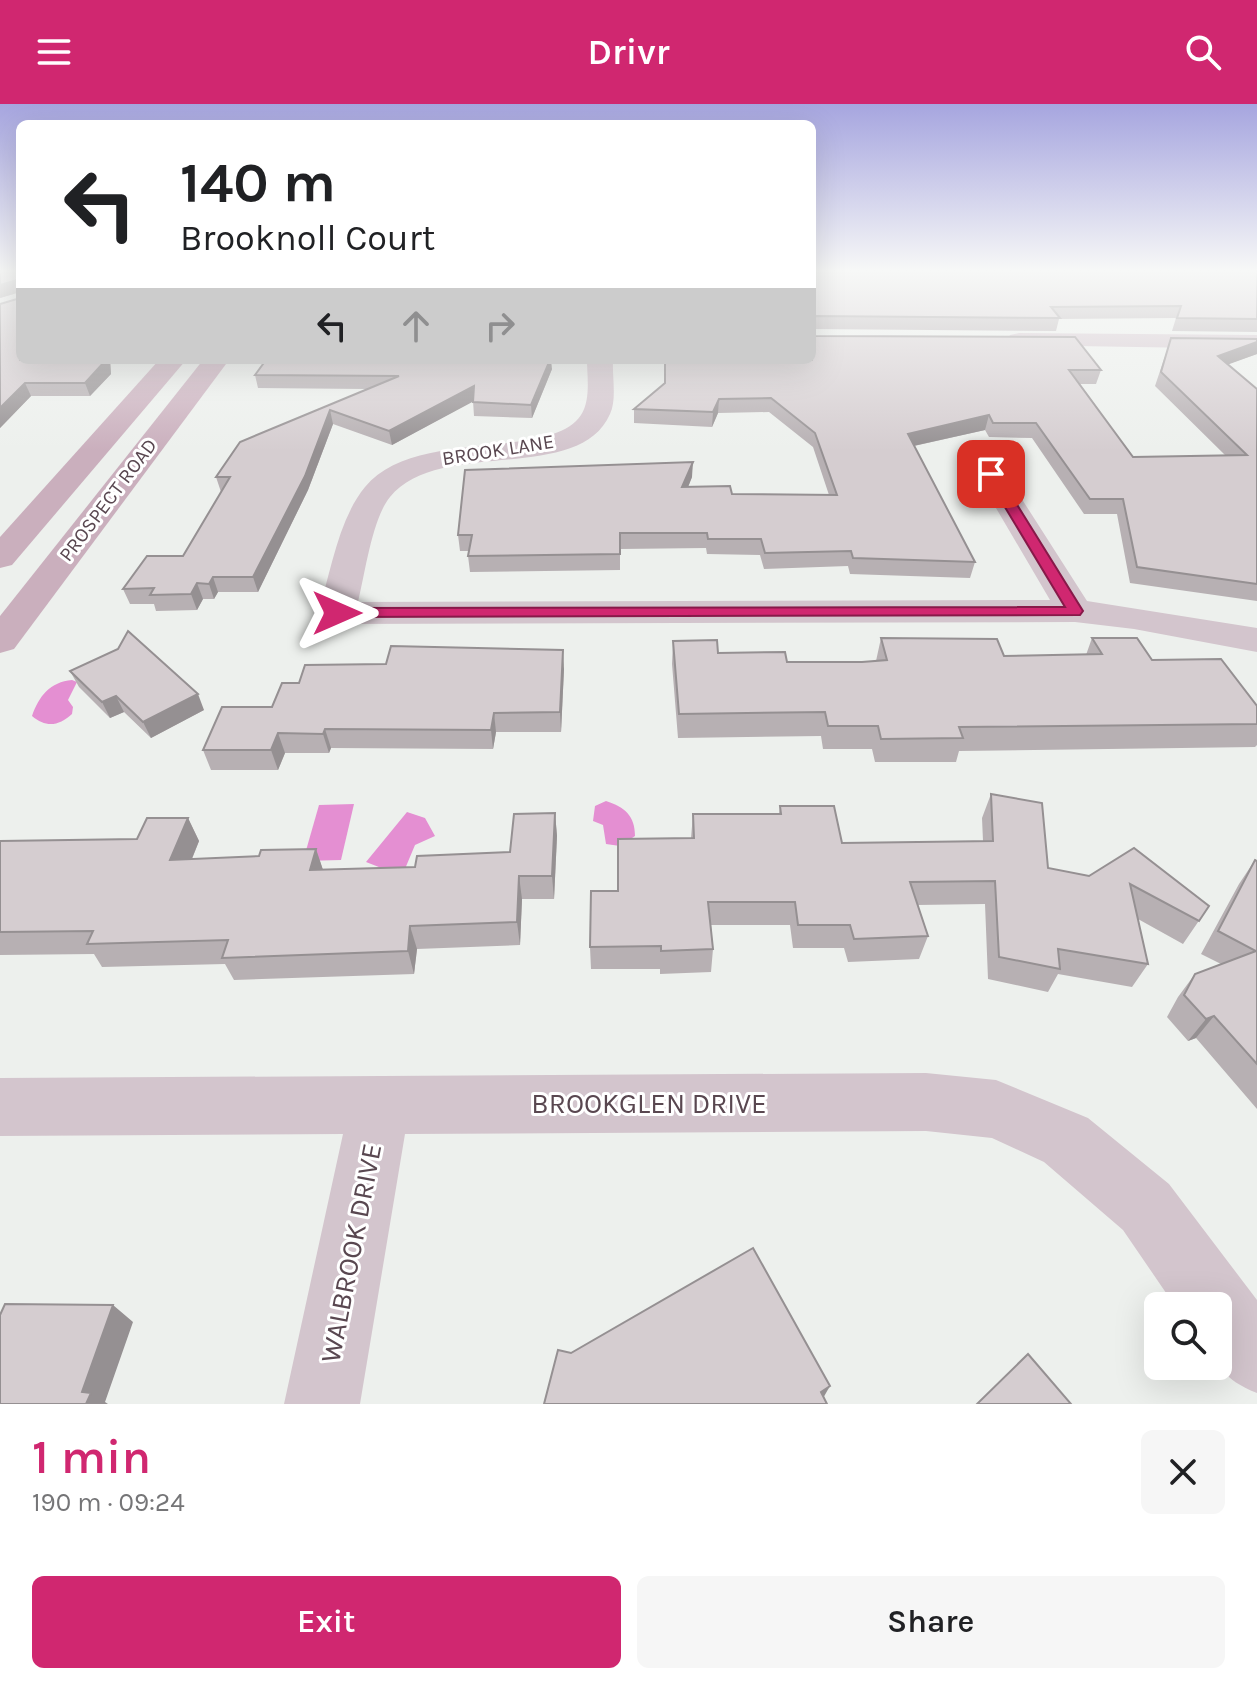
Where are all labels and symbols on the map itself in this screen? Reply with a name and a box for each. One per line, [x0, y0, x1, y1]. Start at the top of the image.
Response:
street label: BROOK LANE [440, 430, 556, 470]
street label: PROSPECT ROAD [54, 434, 162, 566]
pin [957, 440, 1025, 508]
position arrow [295, 571, 379, 655]
street label: BROOKGLEN DRIVE [531, 1087, 767, 1120]
street label: WALBROOK DRIVE [314, 1141, 388, 1365]

